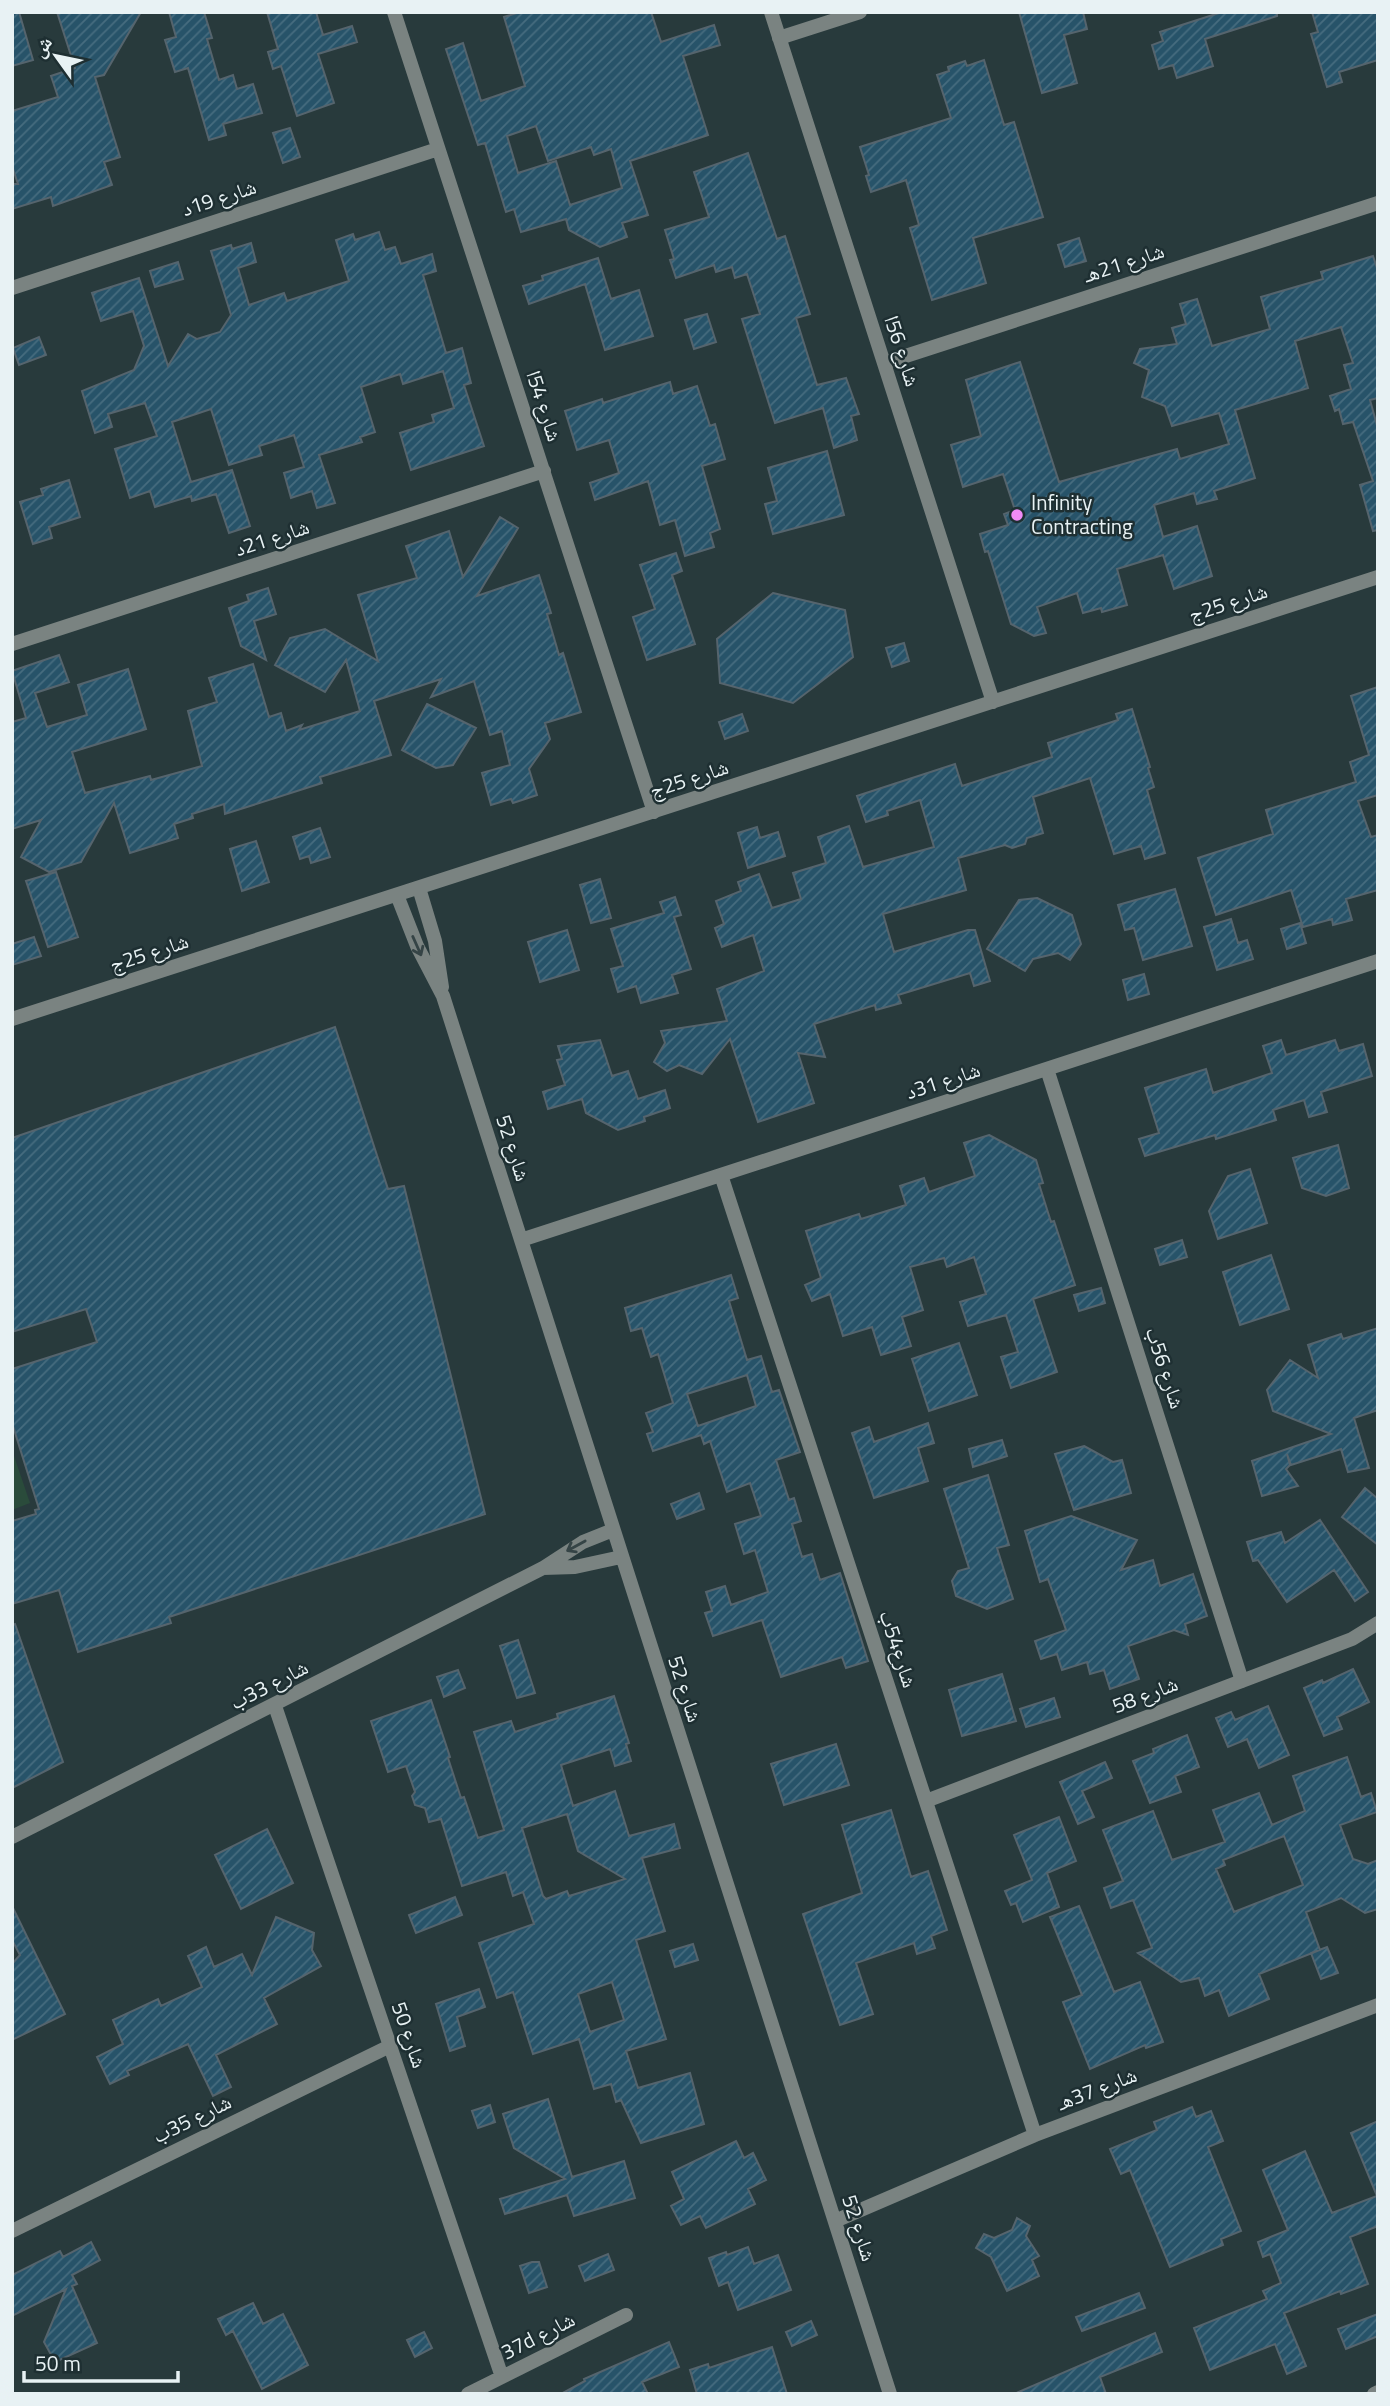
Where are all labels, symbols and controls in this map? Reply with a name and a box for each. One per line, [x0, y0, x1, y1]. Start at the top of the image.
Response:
north arrow [21, 21, 91, 91]
text: ش [24, 30, 59, 63]
street label: شارع 19د [177, 170, 260, 224]
street label: شارع 21هـ [1078, 234, 1168, 290]
street label: شارع 56ا [876, 311, 929, 390]
street label: شارع 54ا [518, 366, 571, 445]
place label: Infinity Contracting [1031, 486, 1133, 542]
marker: Infinity Contracting [1009, 507, 1025, 523]
street label: شارع 21د [230, 510, 313, 564]
street label: شارع 25ج [1184, 574, 1271, 630]
street label: شارع 25ج [645, 750, 732, 806]
street label: شارع 25ج [105, 924, 192, 980]
one-way arrow [411, 935, 425, 956]
street label: شارع 31د [901, 1053, 984, 1107]
street label: شارع 52 [488, 1110, 540, 1185]
street label: شارع 56ب [1138, 1323, 1194, 1413]
one-way arrow [567, 1540, 587, 1554]
street label: شارع54ب [871, 1606, 926, 1692]
street label: شارع 33ب [224, 1651, 313, 1718]
street label: شارع 52 [660, 1651, 712, 1726]
street label: شارع 58 [1107, 1667, 1182, 1721]
street label: شارع 50 [384, 1997, 436, 2072]
street label: شارع 37هـ [1051, 2058, 1141, 2118]
street label: شارع 35ب [147, 2085, 236, 2151]
street label: شارع 52 [834, 2190, 886, 2265]
street label: 37d شارع [495, 2303, 580, 2367]
scale bar [24, 2340, 178, 2384]
text: 50 m [35, 2347, 81, 2379]

